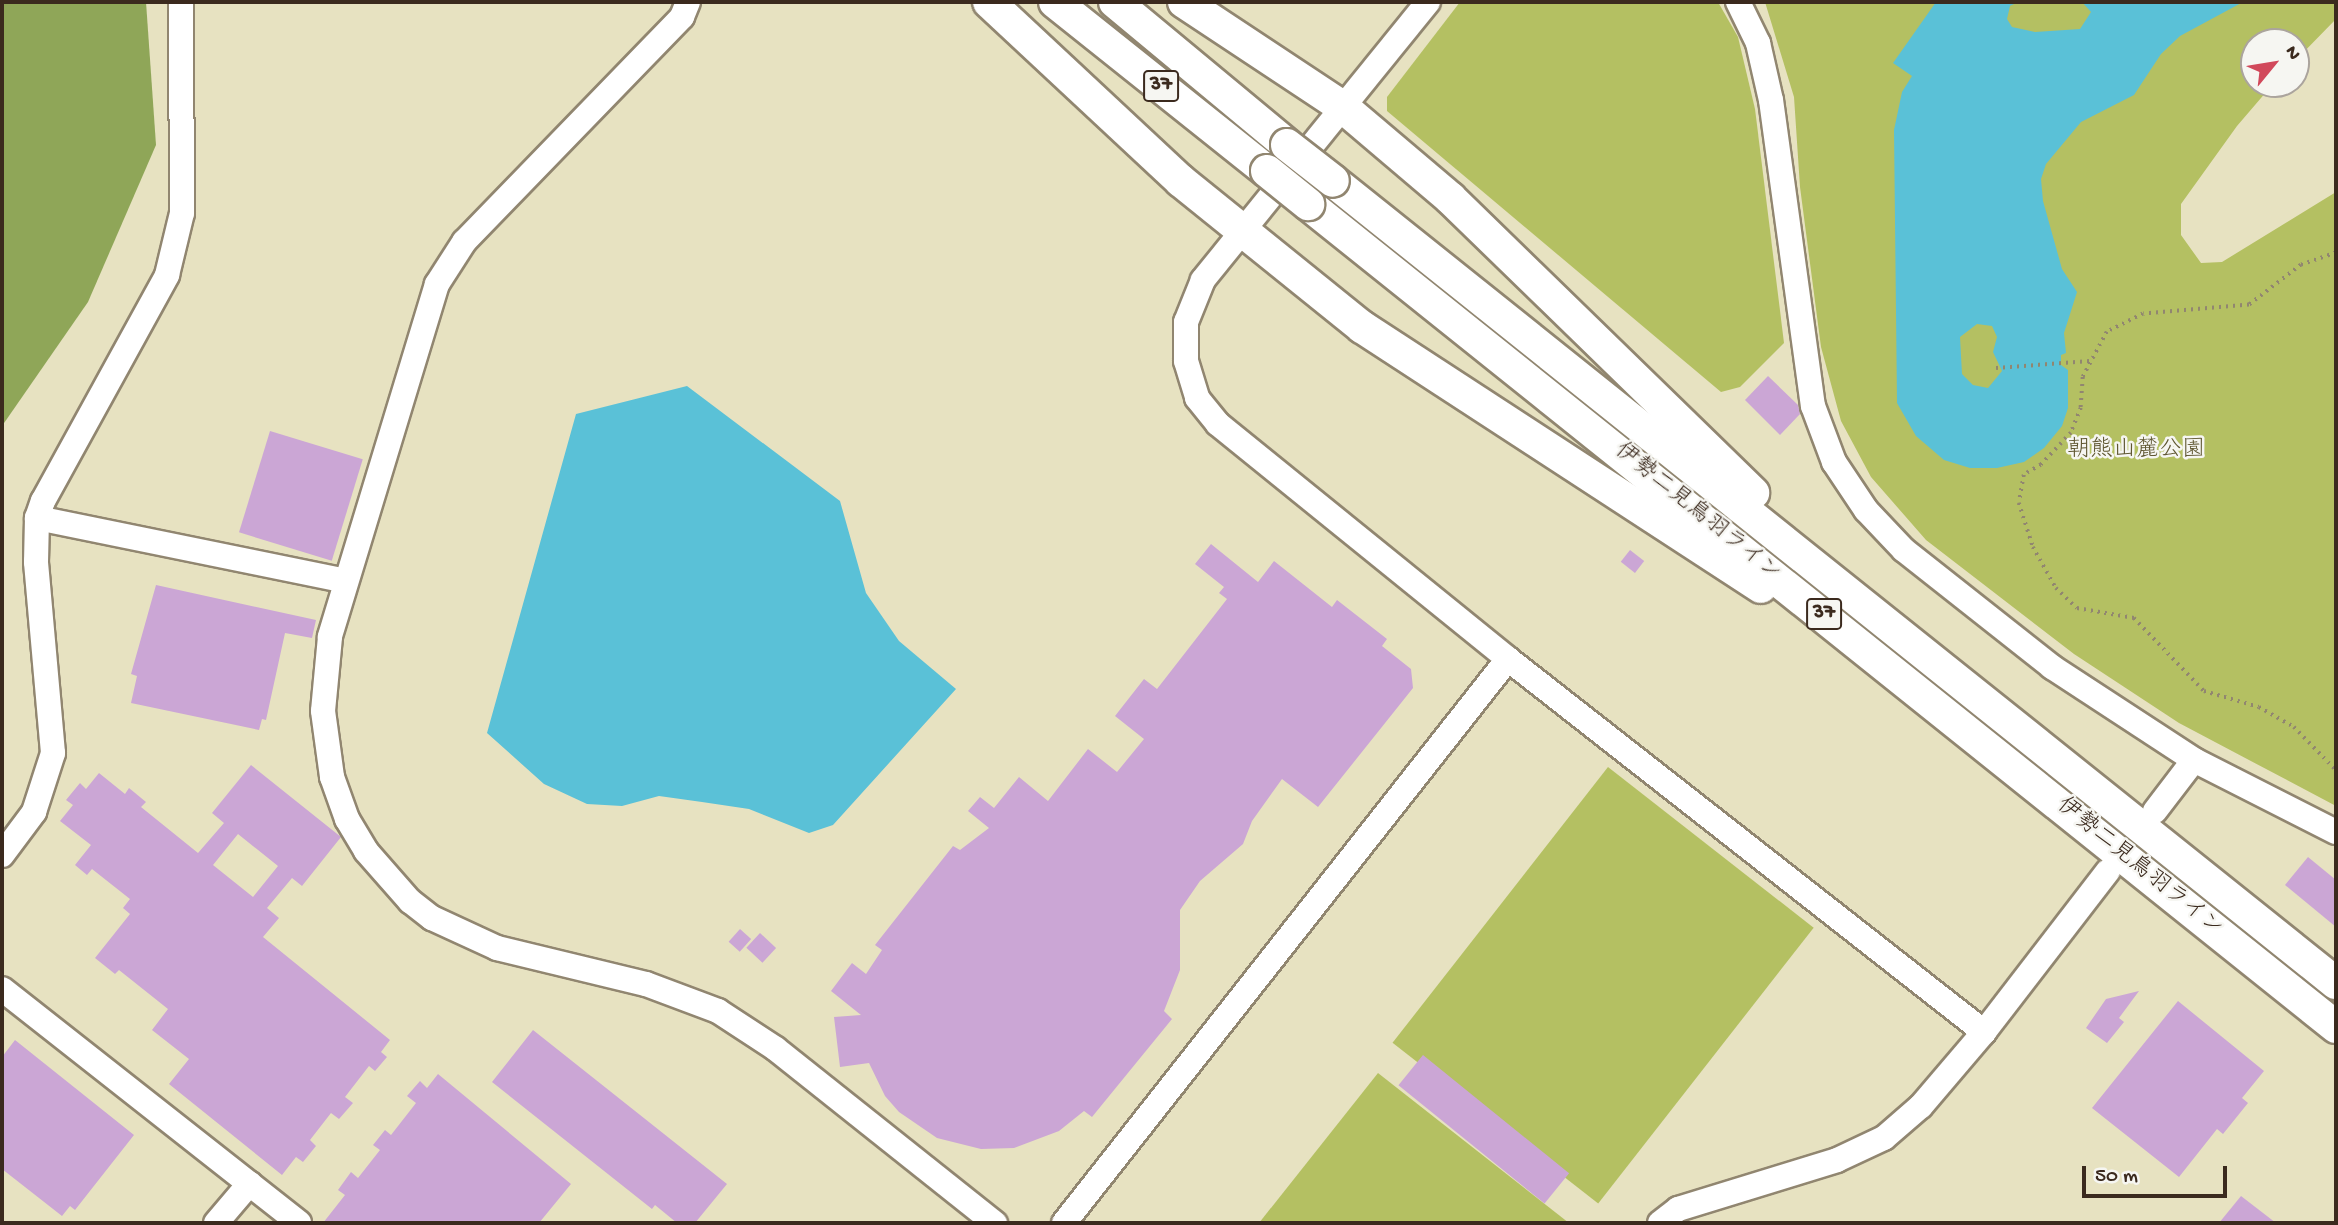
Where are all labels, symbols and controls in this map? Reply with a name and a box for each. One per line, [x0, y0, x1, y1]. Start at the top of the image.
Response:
north arrow [2240, 28, 2310, 98]
text: N [2279, 42, 2305, 64]
road number: 37 [1142, 68, 1180, 104]
street label: 伊勢二見鳥羽ライン [1608, 437, 1786, 589]
park label: 朝熊山麓公園 [2067, 437, 2205, 465]
road number: 37 [1805, 596, 1843, 632]
street label: 伊勢二見鳥羽ライン [2050, 792, 2228, 944]
scale bar [2086, 1152, 2231, 1196]
text: 50 m [2095, 1165, 2138, 1190]

